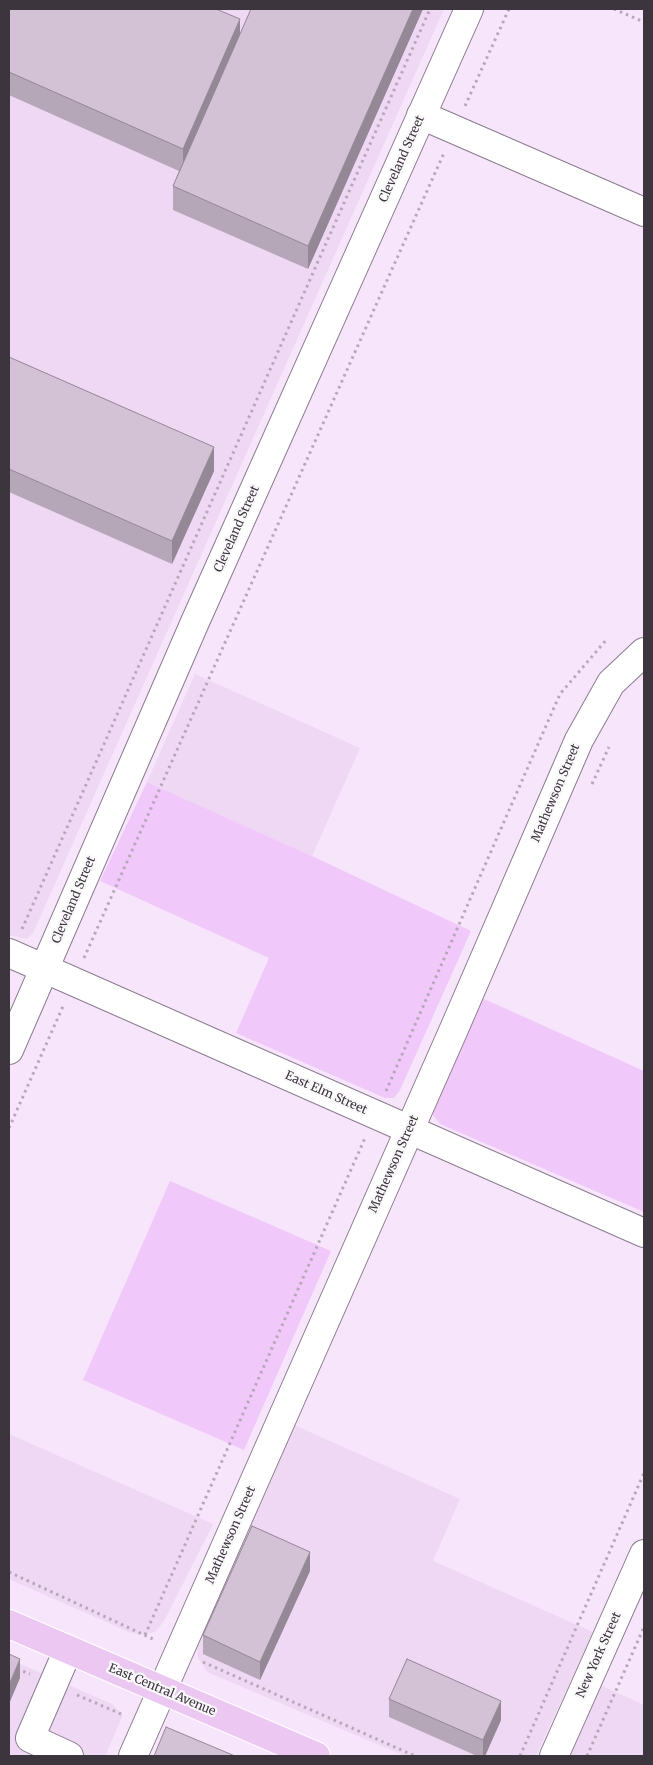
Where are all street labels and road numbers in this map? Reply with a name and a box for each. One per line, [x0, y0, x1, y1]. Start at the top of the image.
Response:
street label: Cleveland Street [376, 113, 428, 205]
street label: Cleveland Street [211, 483, 263, 575]
street label: Mathewson Street [529, 742, 583, 844]
street label: Cleveland Street [49, 854, 99, 946]
street label: East Elm Street [283, 1068, 369, 1118]
street label: Mathewson Street [366, 1113, 422, 1215]
street label: Mathewson Street [203, 1484, 259, 1586]
street label: New York Street [574, 1610, 624, 1700]
street label: East Central Avenue [106, 1661, 218, 1719]

